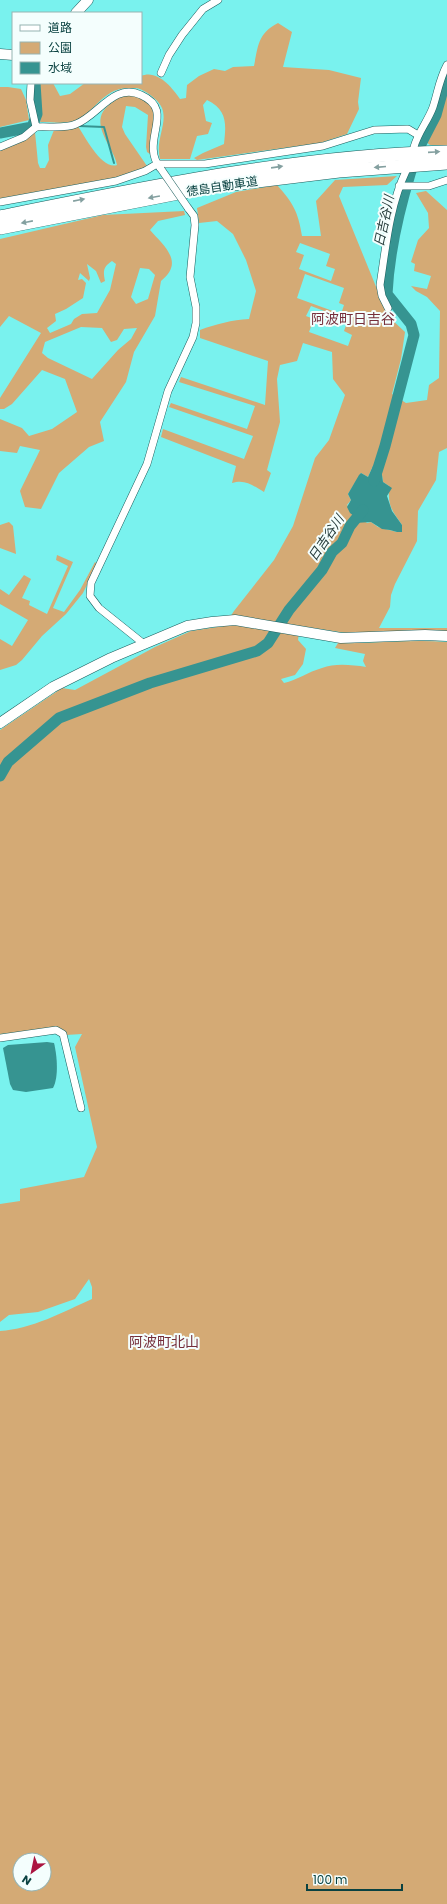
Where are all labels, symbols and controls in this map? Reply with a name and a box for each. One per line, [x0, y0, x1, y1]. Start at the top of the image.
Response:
legend [12, 12, 142, 84]
text: 道路 [48, 19, 72, 36]
text: 公園 [48, 39, 72, 56]
text: 水域 [48, 59, 72, 76]
one-way arrow [428, 149, 440, 156]
one-way arrow [270, 164, 283, 170]
one-way arrow [374, 164, 386, 171]
street label: 徳島自動車道 [185, 172, 259, 200]
water label: 日吉谷川 [369, 192, 399, 248]
one-way arrow [148, 195, 160, 201]
one-way arrow [73, 197, 86, 203]
one-way arrow [21, 220, 33, 226]
district label: 阿波町日吉谷 [311, 309, 395, 329]
water label: 日吉谷川 [304, 509, 350, 565]
district label: 阿波町北山 [129, 1332, 199, 1352]
north arrow [12, 1852, 52, 1892]
scale bar [307, 1866, 402, 1892]
text: N [19, 1871, 34, 1889]
text: 100 m [313, 1871, 347, 1888]

